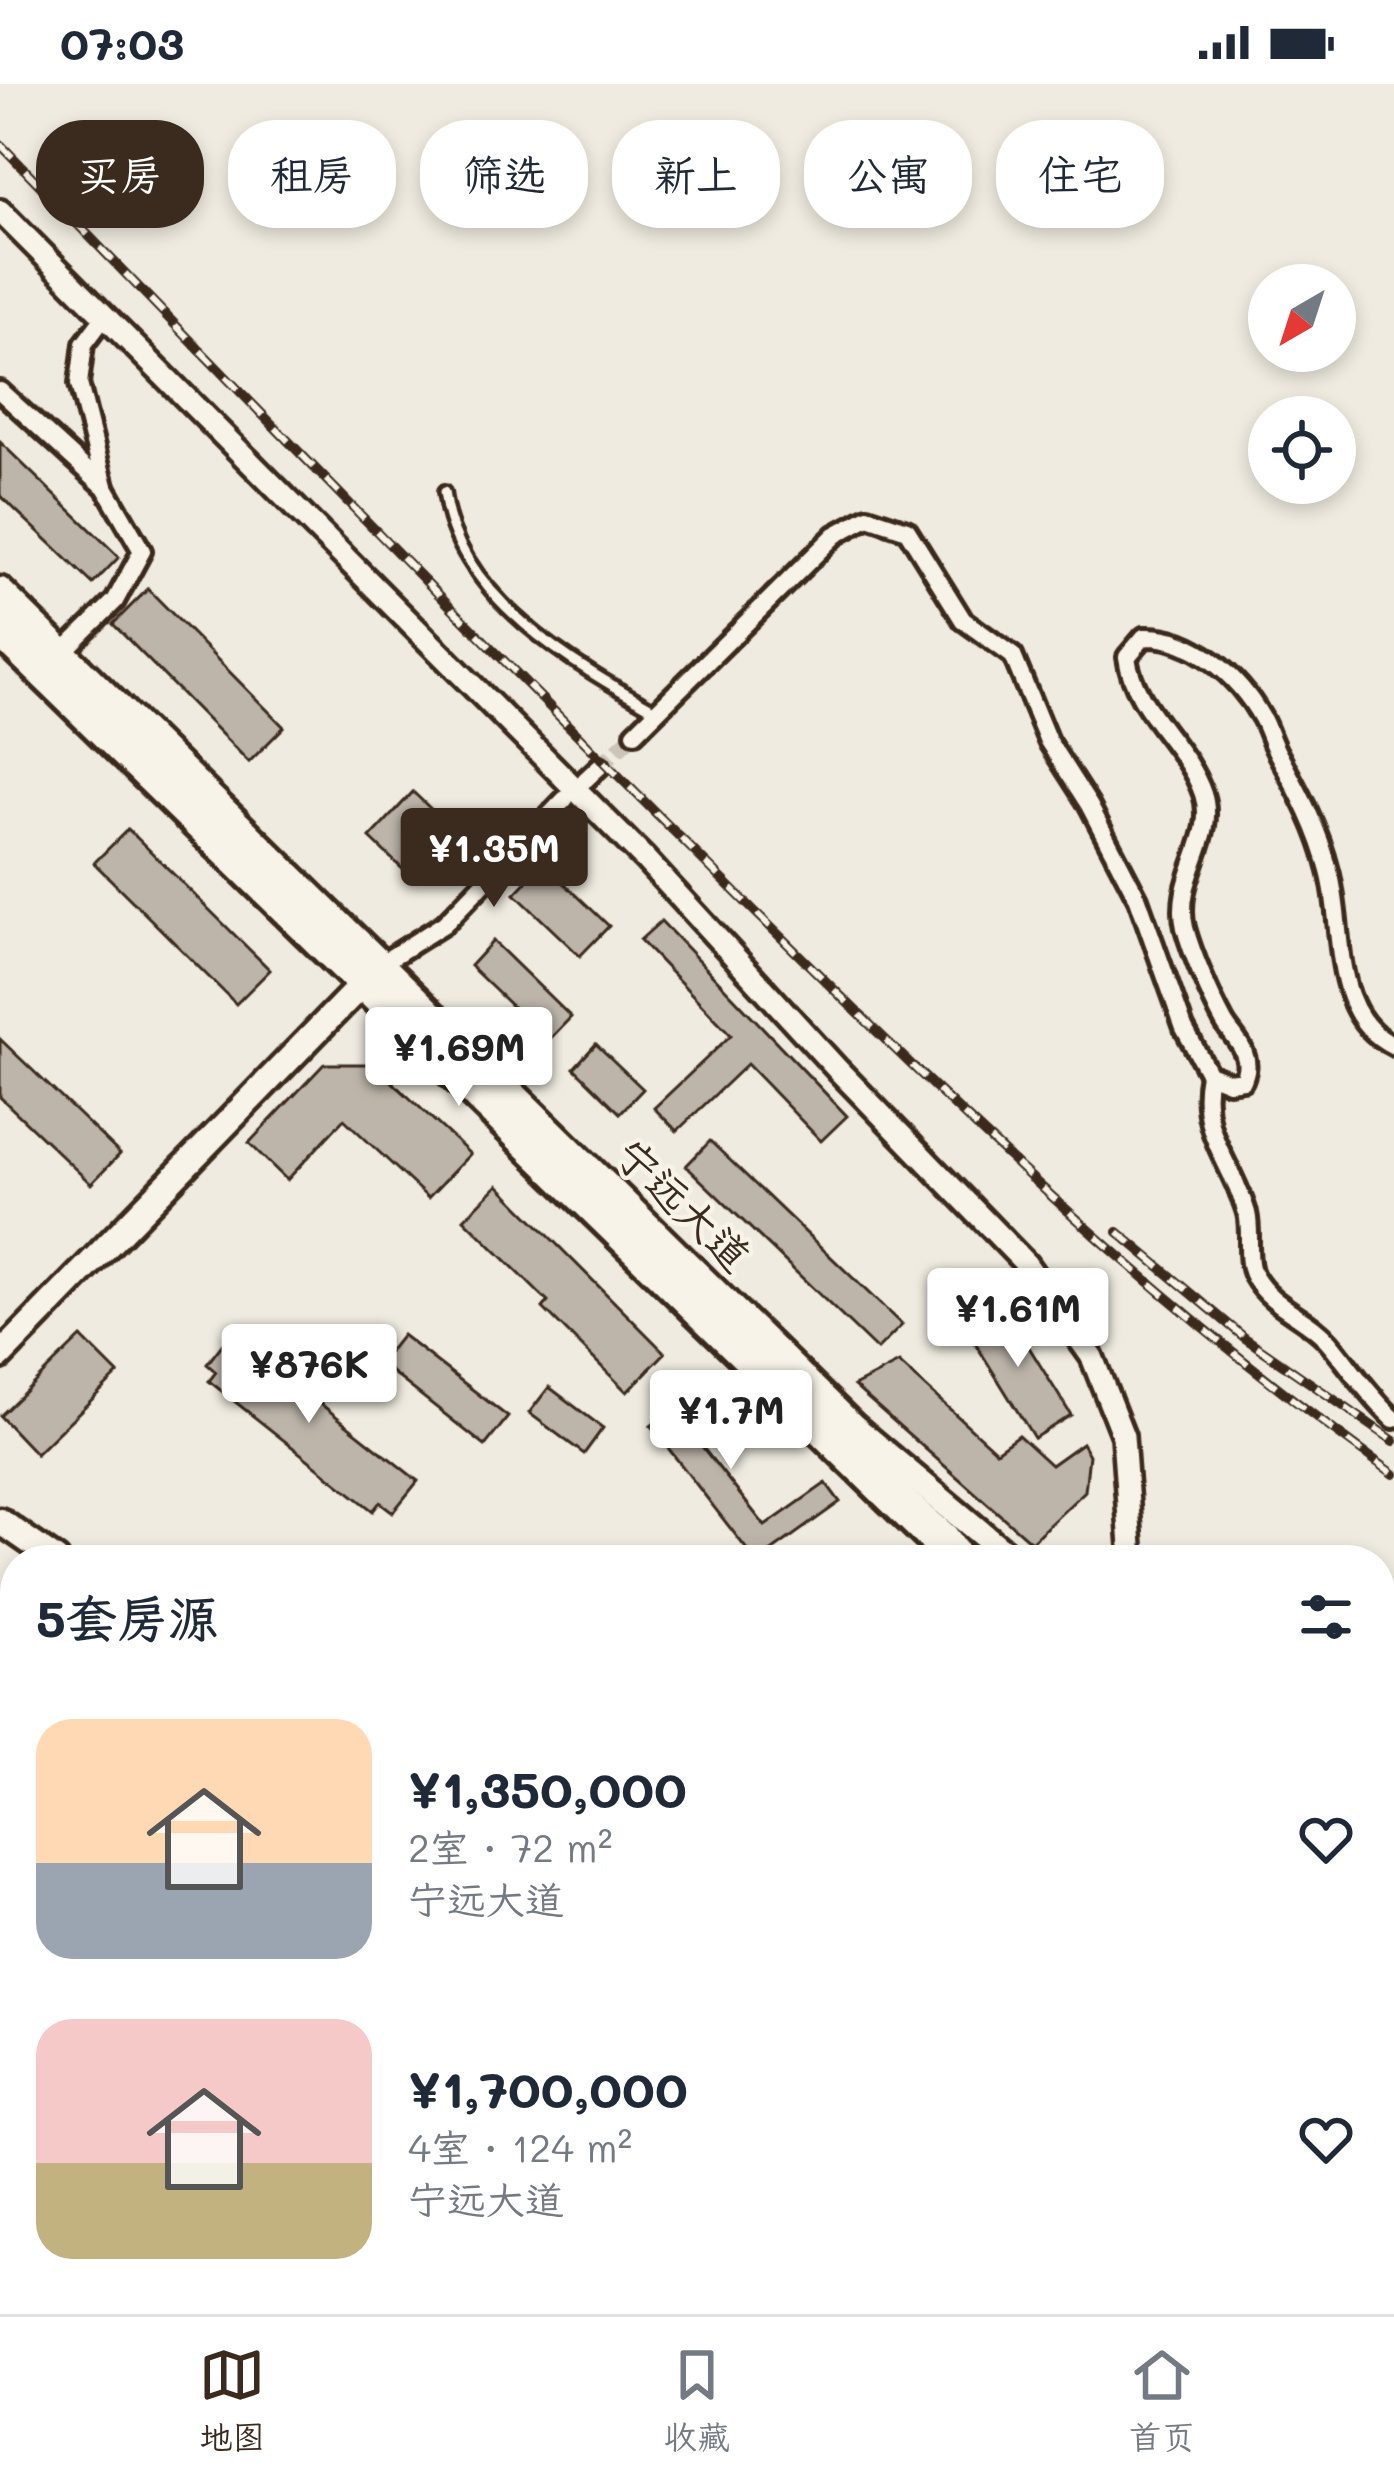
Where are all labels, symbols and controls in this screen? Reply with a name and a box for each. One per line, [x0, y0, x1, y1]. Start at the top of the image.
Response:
text: 07:03 [60, 13, 184, 71]
chip: 买房 [36, 120, 204, 228]
chip: 租房 [228, 120, 396, 228]
chip: 筛选 [420, 120, 588, 228]
chip: 新上 [612, 120, 780, 228]
chip: 公寓 [804, 120, 972, 228]
chip: 住宅 [996, 120, 1164, 228]
north arrow [1248, 264, 1356, 372]
map controls [1248, 264, 1356, 504]
button: locate [1248, 396, 1356, 504]
pin: ¥1.35M [396, 808, 592, 910]
text: ¥1.35M [428, 821, 560, 872]
pin: ¥1.69M [361, 1007, 557, 1109]
text: ¥1.69M [392, 1020, 526, 1071]
street label: 宁远大道 [605, 1126, 764, 1282]
pin: ¥1.61M [920, 1268, 1116, 1370]
text: ¥1.61M [954, 1281, 1082, 1332]
pin: ¥876K [225, 1324, 393, 1426]
text: ¥876K [249, 1337, 369, 1388]
pin: ¥1.7M [647, 1370, 815, 1472]
text: ¥1.7M [677, 1383, 785, 1434]
text: 5套房源 [36, 1583, 219, 1650]
icon: filters [1293, 1584, 1359, 1650]
text: ¥1,350,000 [408, 1754, 687, 1821]
icon: home [132, 1767, 276, 1911]
icon: heart [1293, 1806, 1359, 1872]
text: 2室 · 72 m² [408, 1821, 612, 1872]
text: 宁远大道 [408, 1873, 564, 1924]
text: ¥1,700,000 [408, 2054, 688, 2121]
icon: home [132, 2067, 276, 2211]
icon: heart [1293, 2106, 1359, 2172]
text: 4室 · 124 m² [408, 2121, 632, 2172]
text: 宁远大道 [408, 2173, 564, 2224]
tab: 地图 [199, 2342, 265, 2458]
tab: 收藏 [664, 2342, 730, 2458]
tab: 首页 [1129, 2342, 1195, 2458]

